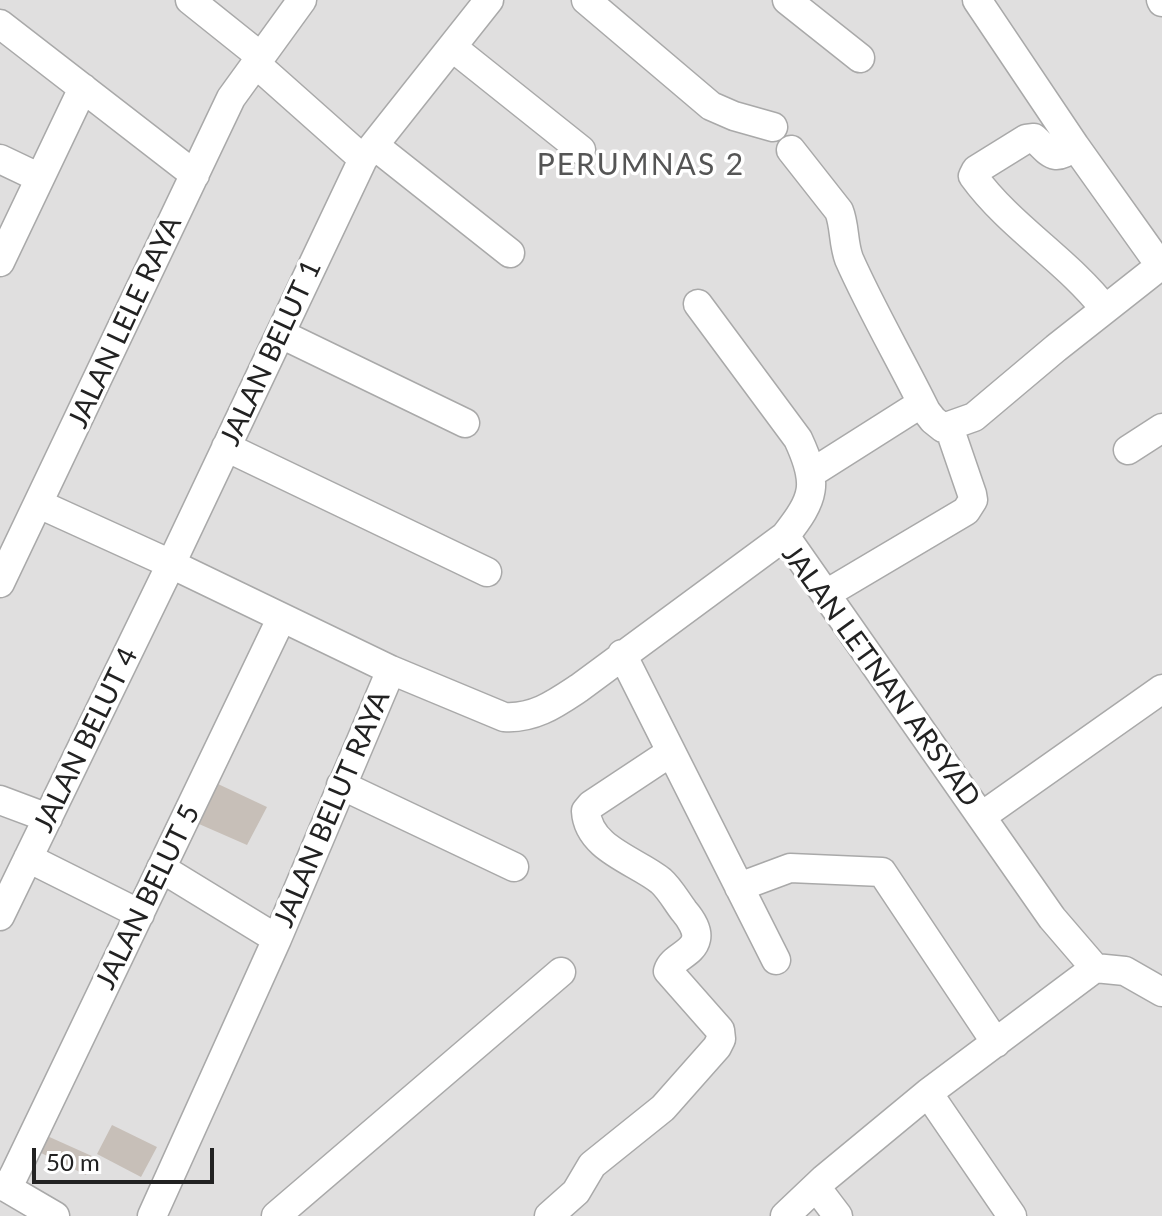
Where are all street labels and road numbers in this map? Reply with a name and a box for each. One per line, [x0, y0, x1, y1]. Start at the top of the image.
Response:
street label: JALAN LELE RAYA [61, 211, 189, 433]
street label: JALAN BELUT 1 [213, 255, 329, 451]
street label: JALAN LETNAN ARSYAD [775, 539, 987, 813]
street label: JALAN BELUT 4 [27, 642, 145, 838]
street label: JALAN BELUT RAYA [267, 686, 397, 932]
street label: JALAN BELUT 5 [89, 799, 207, 995]

